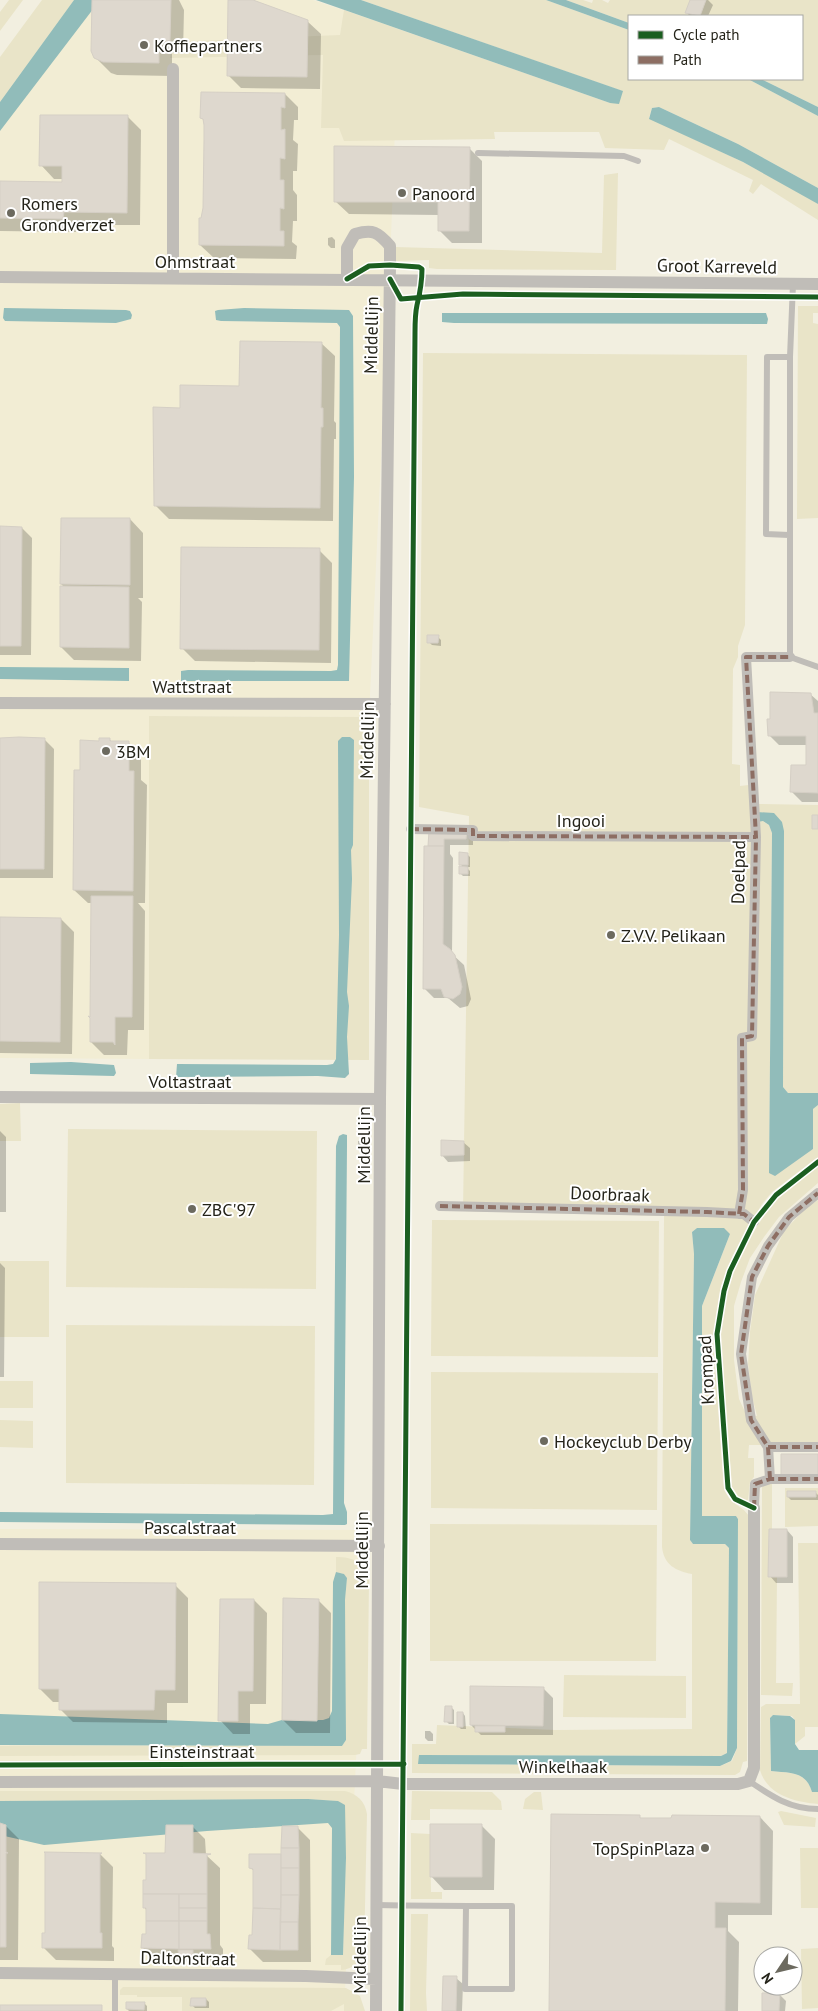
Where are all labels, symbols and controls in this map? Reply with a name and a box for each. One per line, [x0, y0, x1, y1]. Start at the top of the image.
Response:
legend [628, 15, 803, 80]
text: Cycle path [673, 25, 739, 44]
place label: Koffiepartners [154, 34, 262, 57]
marker: Koffiepartners [138, 39, 150, 51]
text: Path [673, 50, 702, 69]
place label: Panoord [412, 182, 475, 205]
marker: Panoord [396, 187, 408, 199]
place label: Romers Grondverzet [21, 192, 114, 236]
marker: Romers Grondverzet [5, 207, 17, 219]
street label: Ohmstraat [155, 250, 235, 273]
street label: Groot Karreveld [657, 253, 777, 279]
street label: Middellijn [359, 296, 383, 374]
street label: Wattstraat [152, 675, 232, 698]
street label: Middellijn [355, 701, 379, 779]
place label: 3BM [116, 740, 151, 763]
marker: 3BM [100, 745, 112, 757]
street label: Ingooi [557, 809, 605, 832]
street label: Doelpad [726, 840, 750, 904]
place label: Z.V.V. Pelikaan [621, 924, 726, 947]
marker: Z.V.V. Pelikaan [605, 929, 617, 941]
street label: Voltastraat [148, 1070, 231, 1093]
street label: Middellijn [352, 1106, 375, 1184]
street label: Doorbraak [570, 1181, 651, 1207]
place label: ZBC'97 [202, 1198, 256, 1221]
marker: ZBC'97 [186, 1203, 198, 1215]
street label: Krompad [693, 1335, 719, 1405]
place label: Hockeyclub Derby [554, 1430, 692, 1453]
marker: Hockeyclub Derby [538, 1435, 550, 1447]
street label: Middellijn [350, 1511, 373, 1589]
street label: Pascalstraat [144, 1516, 236, 1539]
street label: Einsteinstraat [149, 1740, 255, 1763]
street label: Winkelhaak [519, 1755, 608, 1778]
place label: TopSpinPlaza [593, 1837, 695, 1860]
marker: TopSpinPlaza [699, 1842, 711, 1854]
street label: Middellijn [348, 1916, 371, 1994]
street label: Daltonstraat [140, 1946, 236, 1970]
north arrow [753, 1946, 803, 1996]
text: N [757, 1970, 777, 1987]

